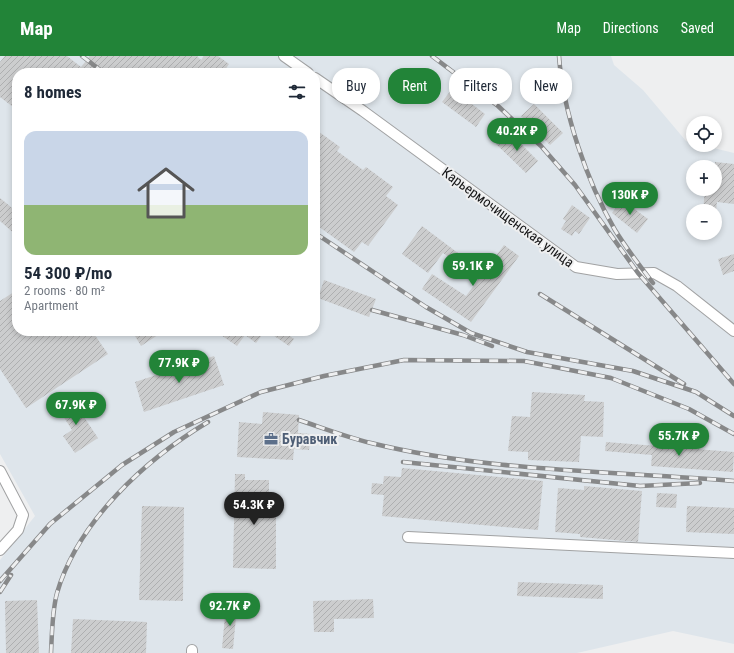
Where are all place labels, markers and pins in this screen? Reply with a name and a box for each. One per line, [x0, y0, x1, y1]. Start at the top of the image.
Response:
pin: 40.2K ₽ [480, 118, 554, 152]
pin: 130K ₽ [597, 182, 663, 216]
pin: 59.1K ₽ [436, 253, 510, 287]
pin: 77.9K ₽ [142, 350, 216, 384]
pin: 67.9K ₽ [39, 392, 113, 426]
pin: 55.7K ₽ [642, 423, 716, 457]
office icon: Буравчик [263, 431, 279, 447]
place label: Буравчик [282, 431, 337, 447]
pin: 54.3K ₽ [217, 492, 291, 526]
pin: 92.7K ₽ [193, 593, 267, 627]

